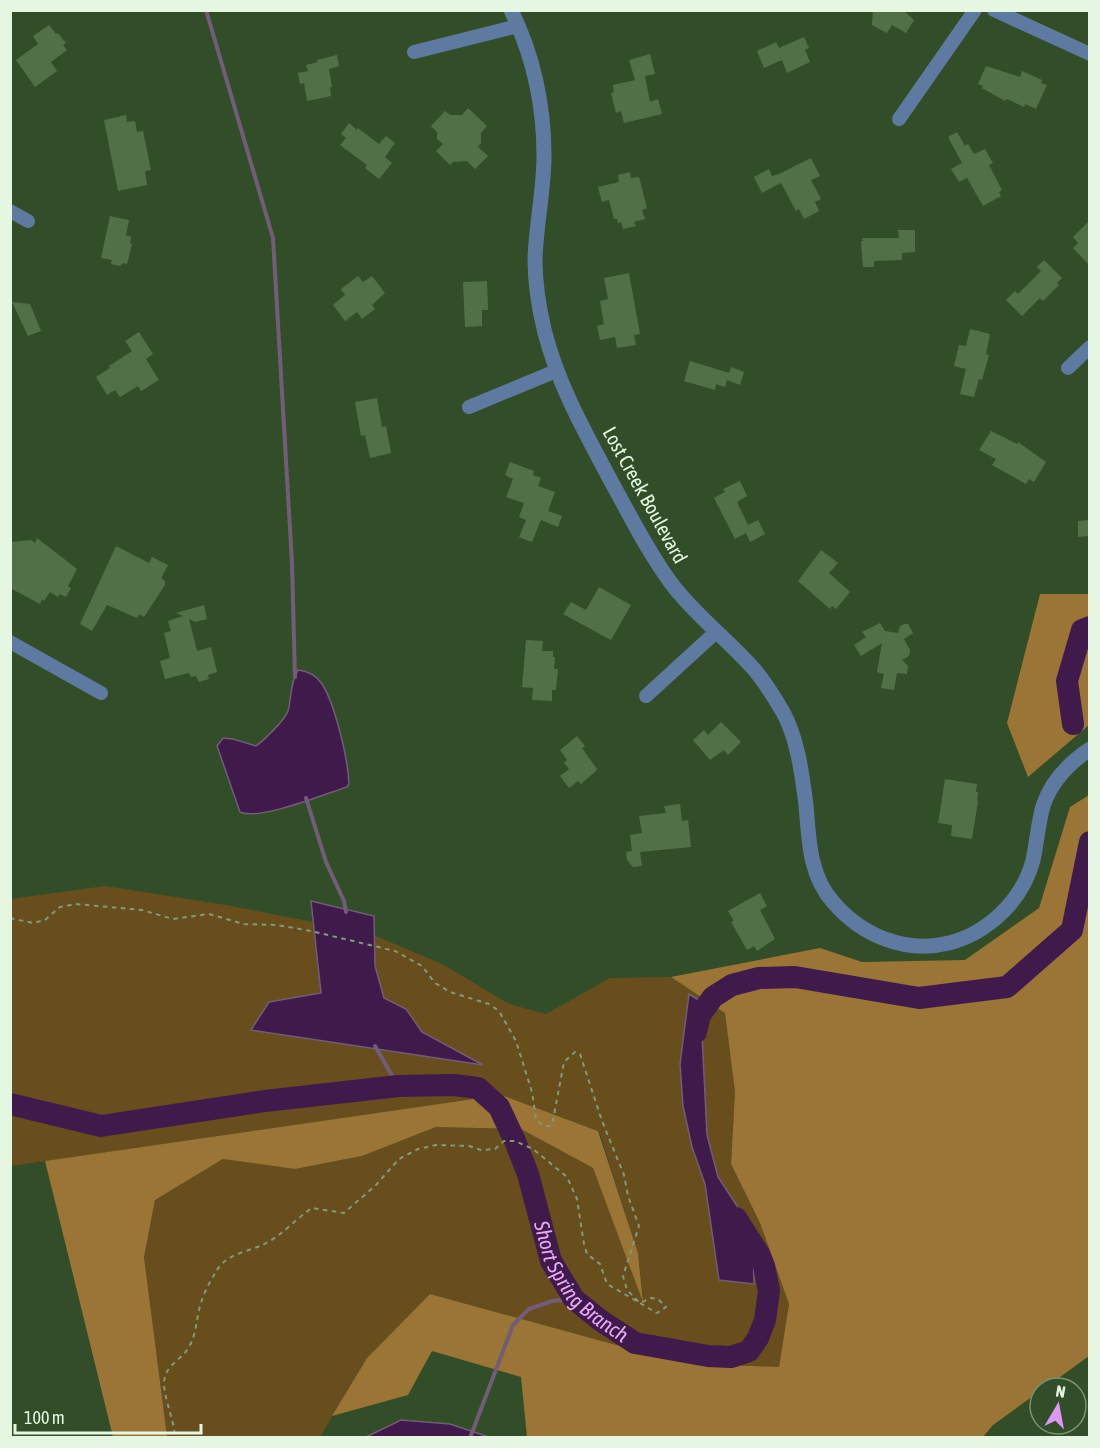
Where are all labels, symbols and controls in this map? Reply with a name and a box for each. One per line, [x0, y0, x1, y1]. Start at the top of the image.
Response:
street label: Lost Creek Boulevard [598, 423, 692, 567]
water label: Short Spring Branch [530, 1217, 633, 1346]
north arrow [1028, 1376, 1088, 1436]
text: N [1054, 1382, 1067, 1401]
scale bar [15, 1397, 201, 1435]
text: 100 m [24, 1407, 65, 1428]

